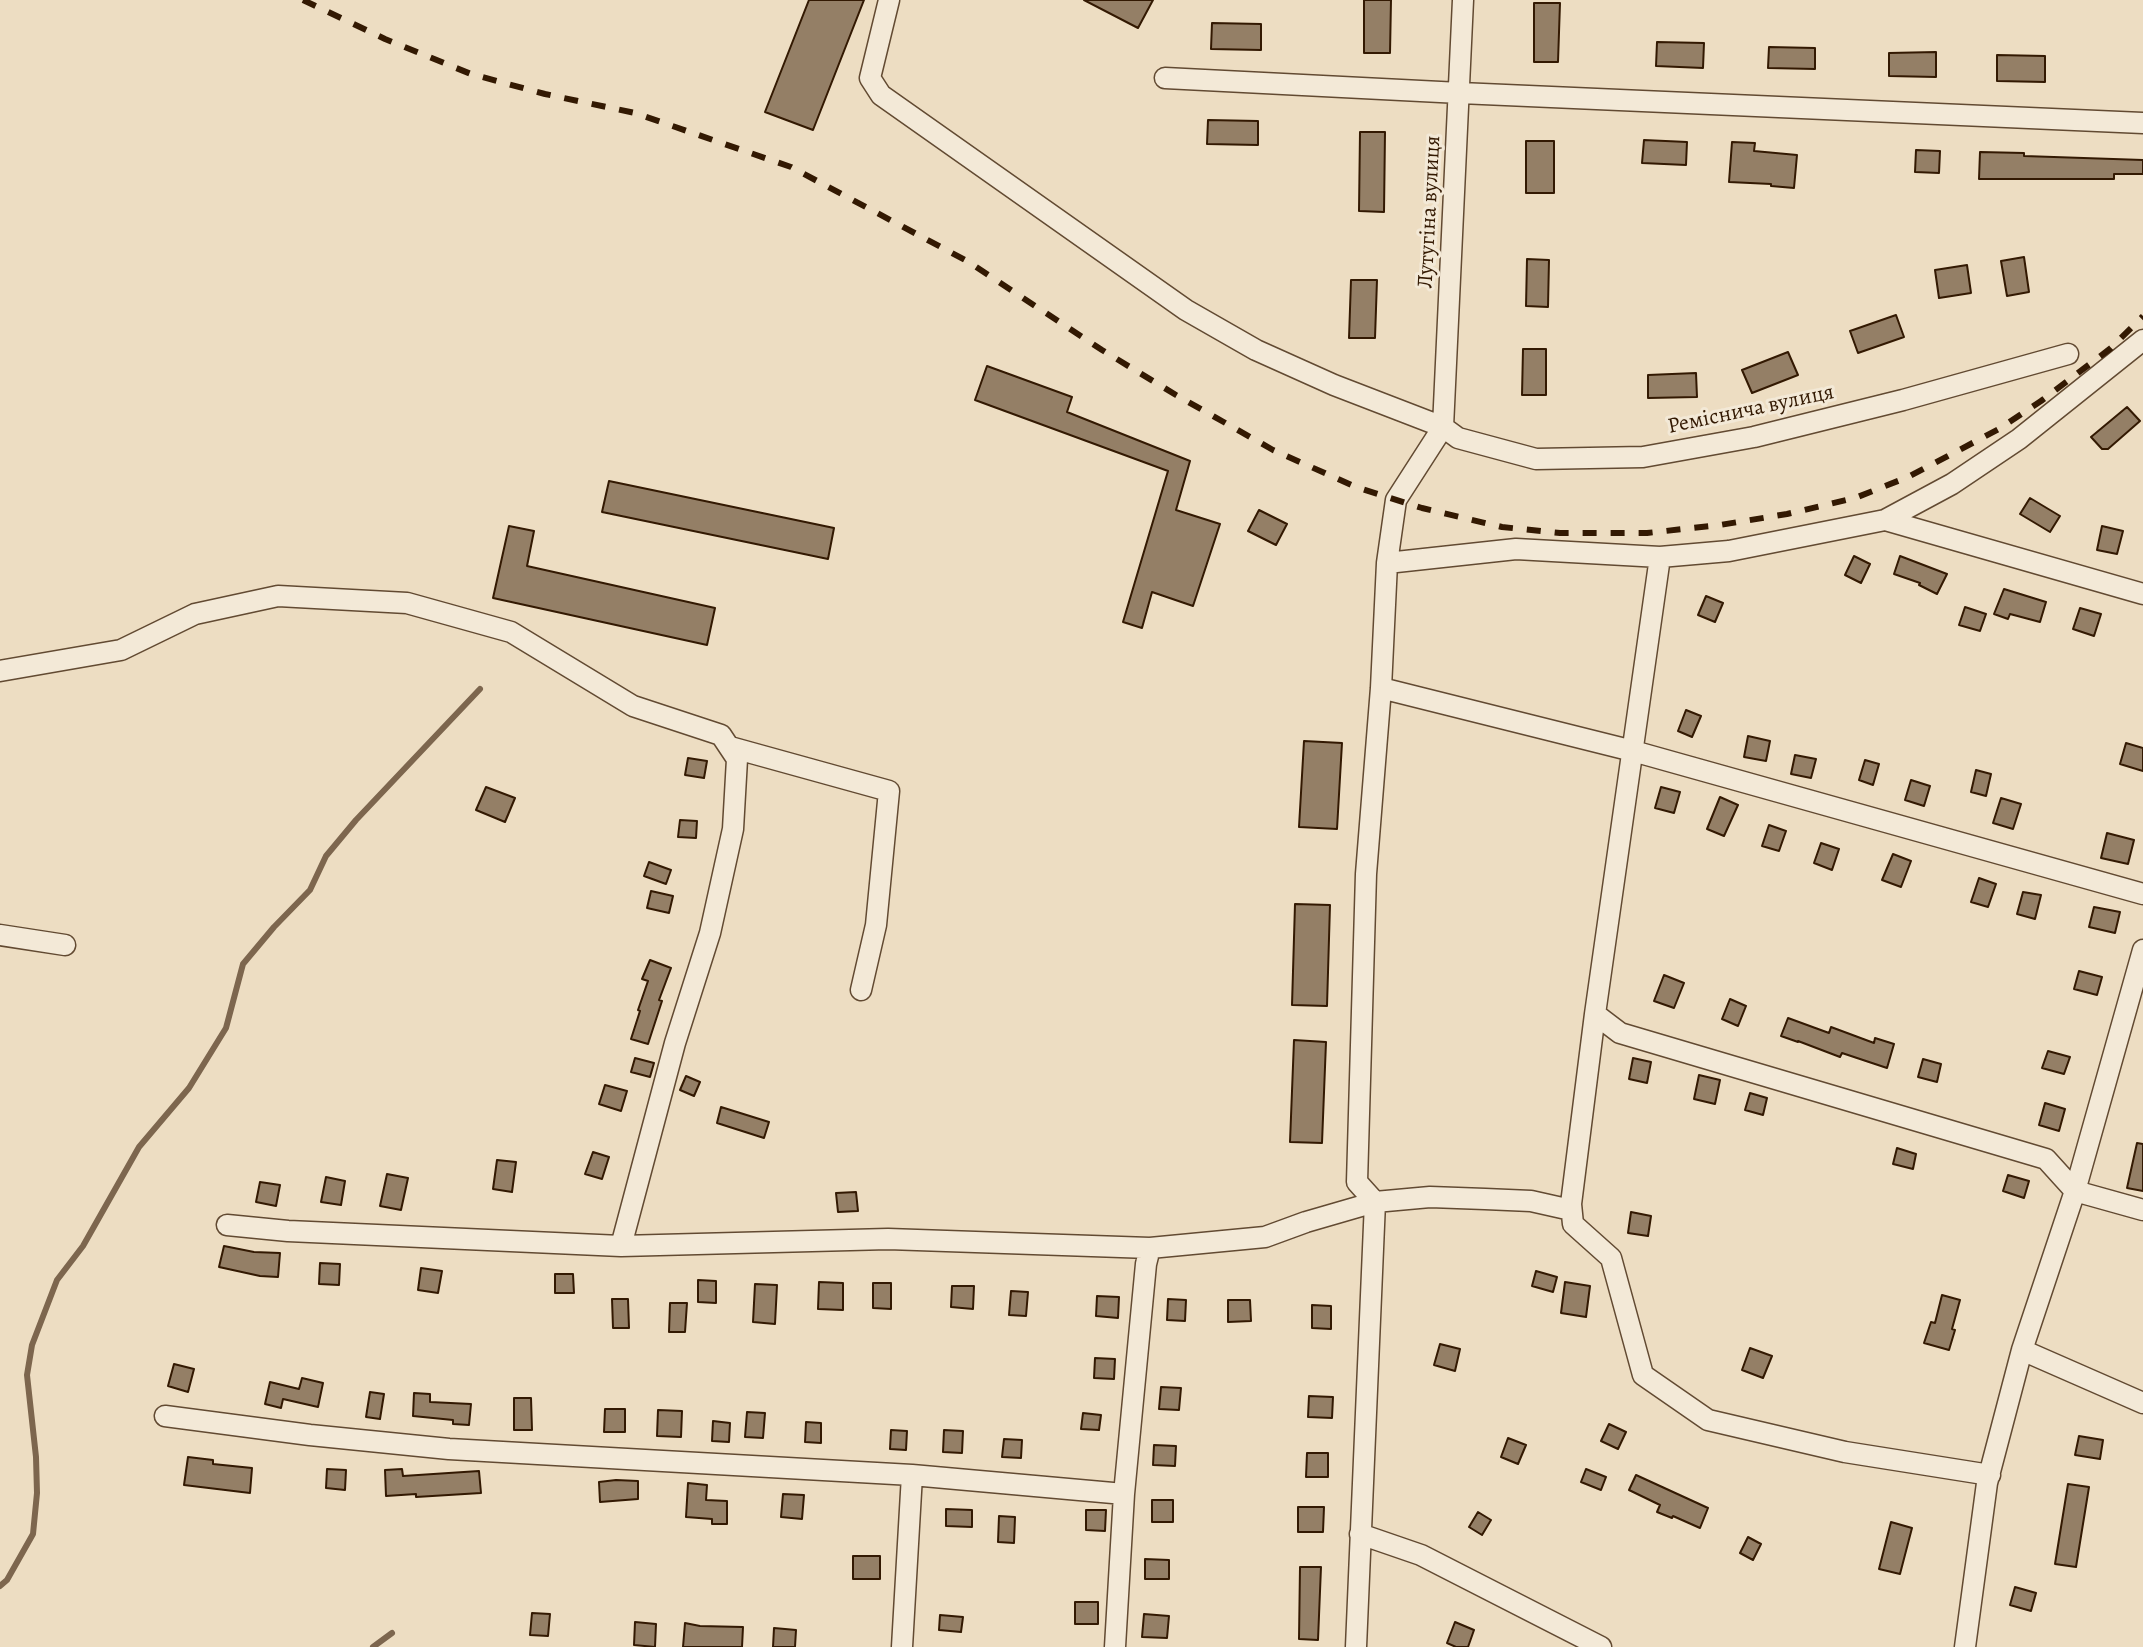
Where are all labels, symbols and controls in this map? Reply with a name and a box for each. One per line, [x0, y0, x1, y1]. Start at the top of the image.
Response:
street label: Лутугіна вулиця [1413, 135, 1447, 289]
street label: Реміснича вулиця [1665, 379, 1837, 441]

